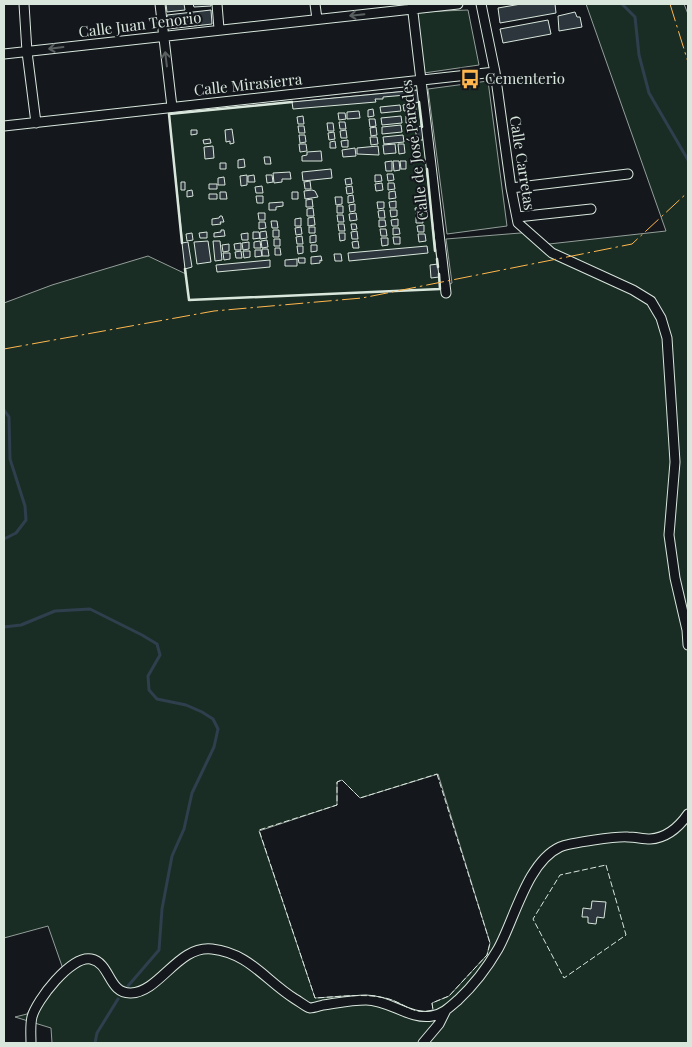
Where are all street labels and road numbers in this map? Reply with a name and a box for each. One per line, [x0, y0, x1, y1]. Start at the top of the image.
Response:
street label: Calle Juan Tenorio [77, 7, 202, 41]
street label: Calle Mirasierra [193, 68, 303, 100]
street label: Calle de José Paredes [395, 79, 433, 222]
street label: Calle Carretas [506, 114, 540, 212]

